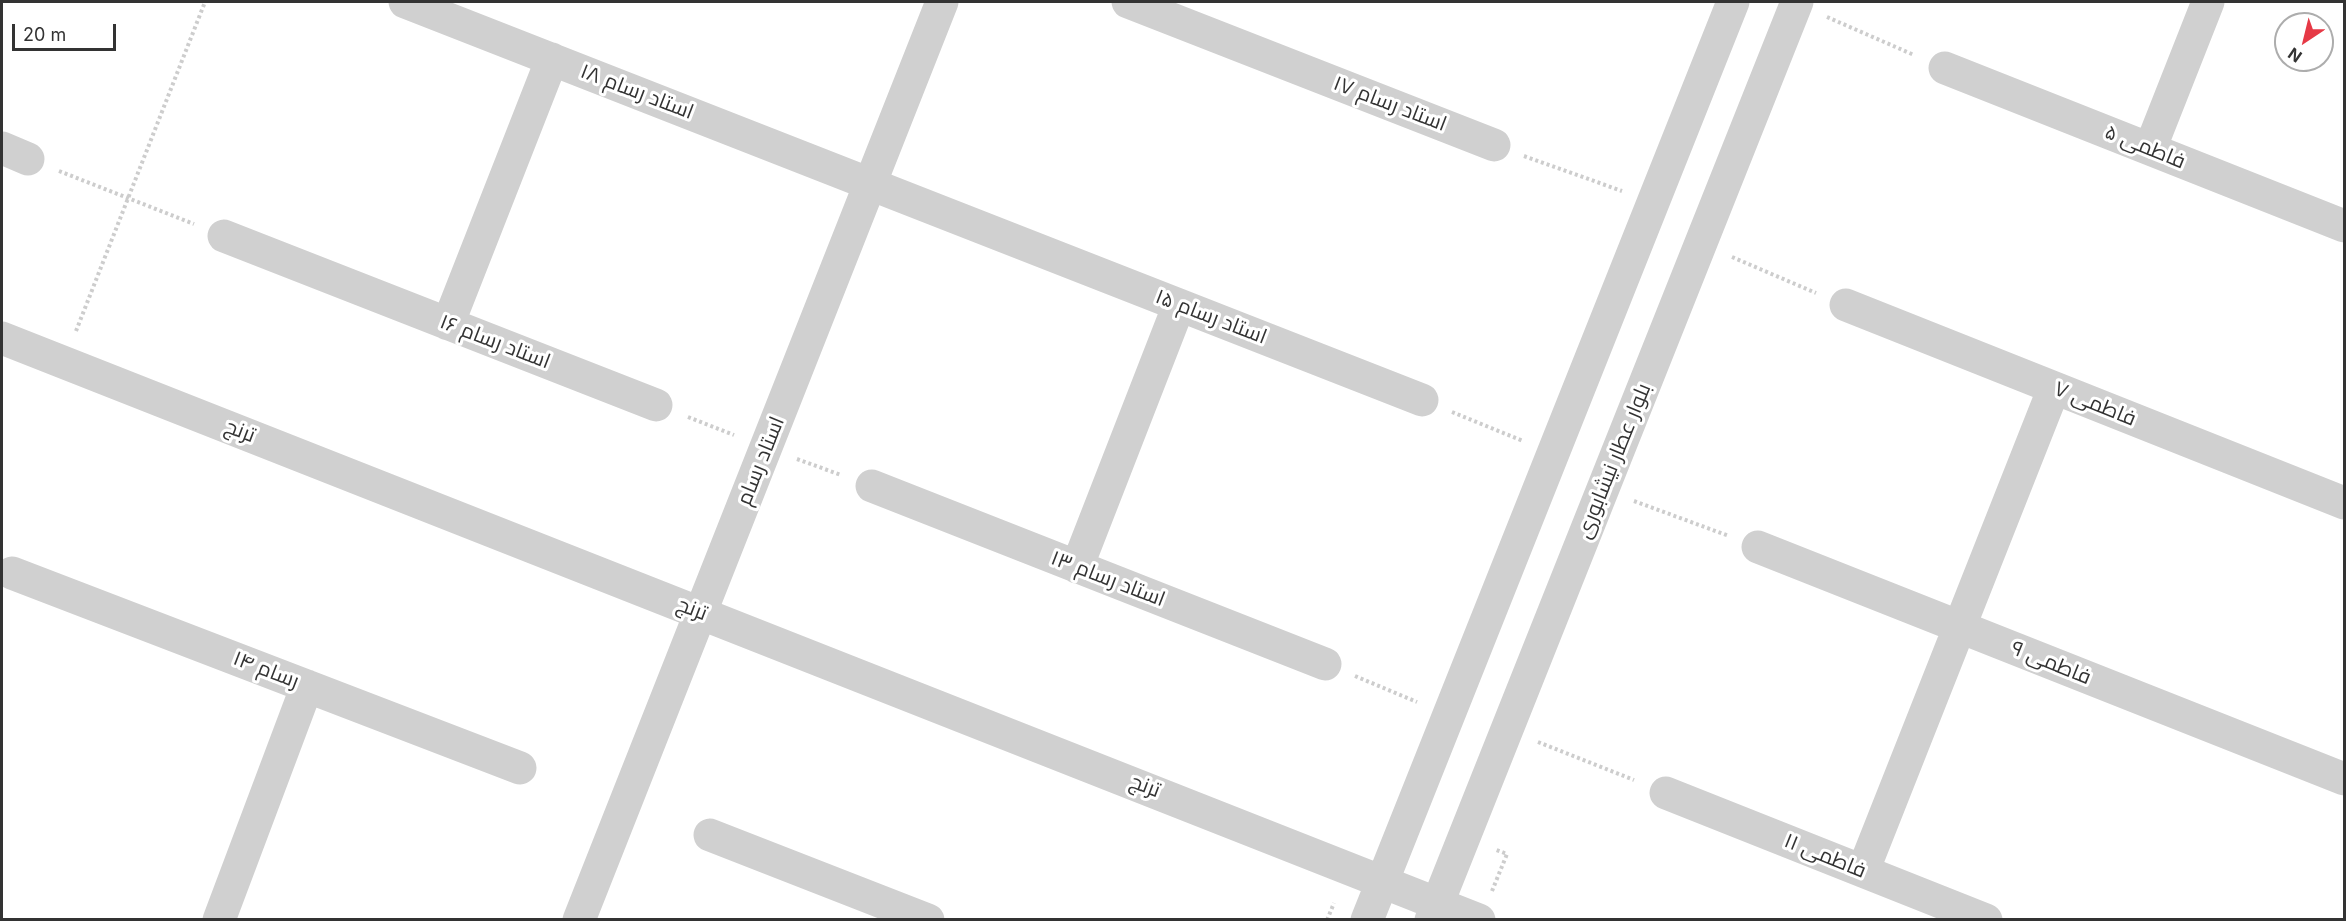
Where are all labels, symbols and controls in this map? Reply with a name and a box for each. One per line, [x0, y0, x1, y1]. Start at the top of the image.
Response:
scale bar [15, 12, 118, 50]
north arrow [2274, 12, 2334, 72]
text: 20 m [23, 24, 66, 45]
text: N [2284, 43, 2306, 67]
street label: استاد رسام ۱۸ [577, 59, 697, 125]
street label: استاد رسام ۱۷ [1330, 71, 1450, 137]
street label: فاطمی ۵ [2101, 119, 2189, 175]
street label: استاد رسام ۱۵ [1152, 284, 1270, 350]
street label: استاد رسام ۱۶ [436, 309, 554, 375]
street label: فاطمی ۷ [2050, 376, 2140, 432]
street label: بلوار عطار نیشابوری [1571, 380, 1657, 542]
street label: استاد رسام [732, 413, 790, 509]
street label: ترنج [221, 414, 259, 448]
street label: استاد رسام ۱۳ [1047, 546, 1169, 612]
street label: ترنج [673, 592, 711, 626]
street label: فاطمی ۹ [2007, 636, 2095, 690]
street label: رسام ۱۴ [229, 646, 303, 694]
street label: ترنج [1126, 769, 1164, 803]
street label: فاطمی ۱۱ [1780, 828, 1870, 884]

